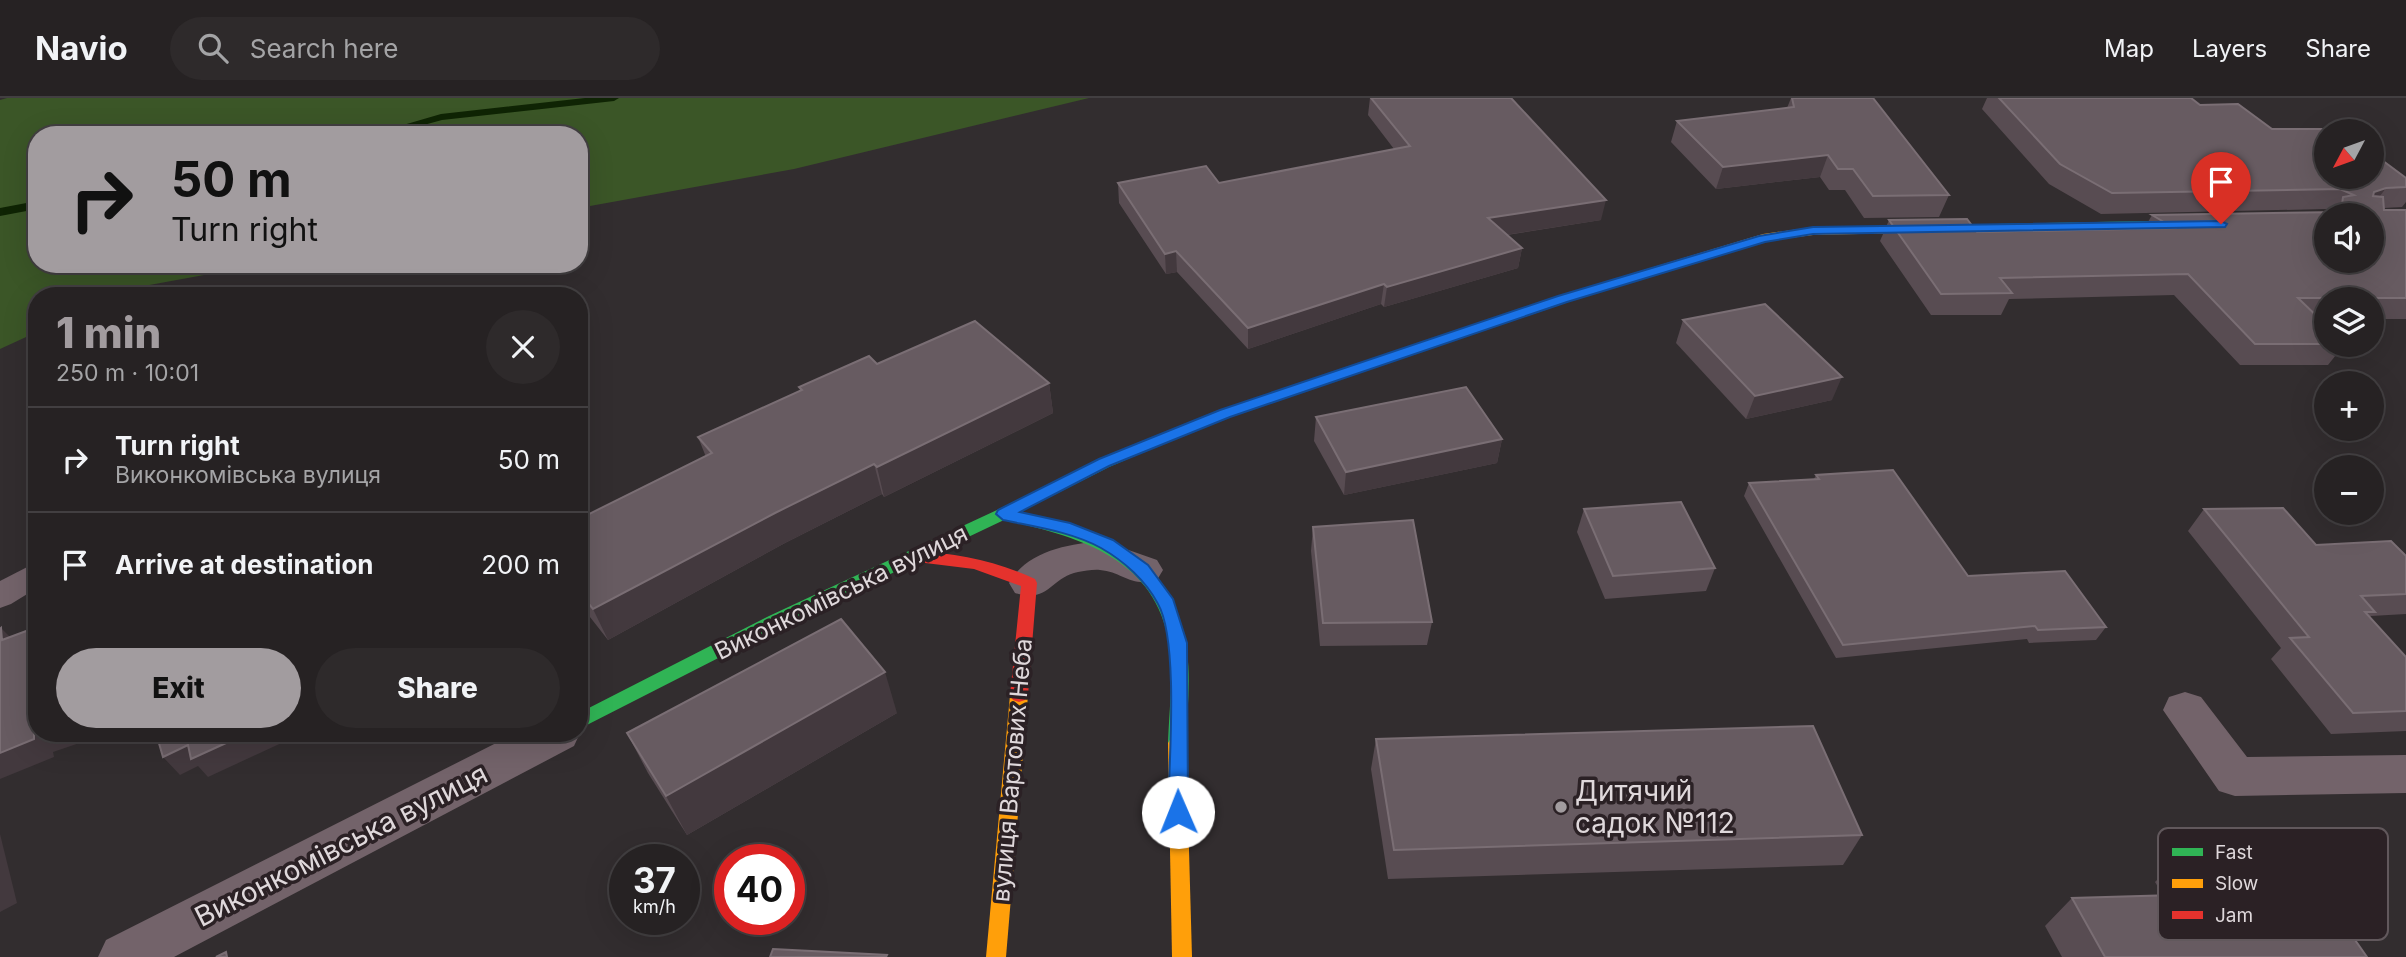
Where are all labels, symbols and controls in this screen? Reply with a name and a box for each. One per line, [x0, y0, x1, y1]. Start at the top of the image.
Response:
search box [170, 17, 660, 80]
text: Navio [35, 28, 128, 68]
icon: search [194, 29, 232, 67]
text: Search here [250, 33, 398, 64]
text: Map [2104, 34, 2154, 63]
text: Layers [2192, 34, 2267, 63]
text: Share [2305, 34, 2371, 63]
north arrow [2314, 119, 2384, 189]
map controls [2314, 119, 2384, 525]
text: 50 m [171, 150, 292, 209]
pin [2191, 152, 2251, 224]
icon: right [56, 154, 147, 245]
icon: arrive [2202, 163, 2240, 201]
button: sound [2314, 203, 2384, 273]
text: Turn right [171, 210, 318, 249]
button: layers [2314, 287, 2384, 357]
text: 1 min [56, 307, 161, 358]
button: close [486, 310, 560, 384]
text: 250 m · 10:01 [56, 359, 199, 387]
button: + [2314, 371, 2384, 441]
text: Turn right [115, 430, 240, 461]
icon: right [56, 441, 94, 479]
text: 50 m [498, 444, 560, 475]
button: − [2314, 455, 2384, 525]
text: Виконкомівська вулиця [115, 461, 381, 489]
street label: Виконкомівська вулиця [710, 518, 972, 666]
icon: arrive [56, 546, 94, 584]
text: Arrive at destination [115, 549, 374, 580]
text: 200 m [481, 549, 560, 580]
street label: вулиця Вартових Неба [986, 637, 1038, 903]
button: Exit [56, 648, 301, 728]
button: Share [315, 648, 560, 728]
street label: Виконкомівська вулиця [189, 756, 493, 934]
place label: Дитячий садок №112 [1575, 774, 1735, 840]
position arrow [1141, 775, 1215, 849]
marker: Дитячий садок №112 [1553, 799, 1569, 815]
legend [2158, 828, 2388, 940]
text: Fast [2215, 841, 2253, 864]
speed limit sign: 40 [714, 844, 805, 935]
text: 37 [633, 859, 676, 901]
text: Slow [2215, 872, 2258, 895]
text: km/h [633, 896, 676, 917]
text: Jam [2215, 904, 2253, 927]

